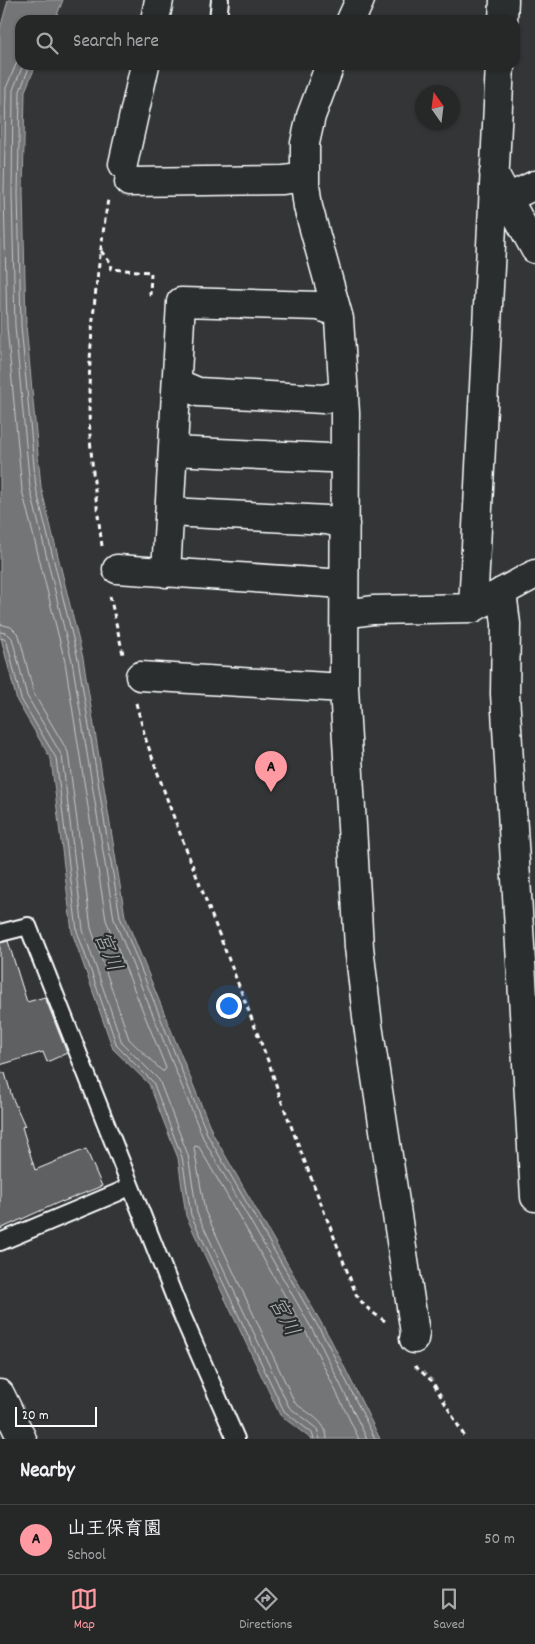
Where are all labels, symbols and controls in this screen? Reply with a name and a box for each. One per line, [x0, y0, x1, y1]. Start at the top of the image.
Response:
search box [15, 15, 520, 70]
icon: search [33, 29, 61, 57]
text: Search here [73, 29, 159, 56]
north arrow [415, 85, 460, 130]
pin: A [255, 751, 287, 792]
water label: 宮川 [84, 927, 128, 977]
your location [216, 993, 242, 1019]
water label: 宮川 [259, 1292, 305, 1343]
scale bar [15, 1404, 98, 1427]
text: 20 m [22, 1406, 49, 1426]
text: Nearby [20, 1457, 75, 1487]
text: 山王保育園 [67, 1517, 162, 1544]
text: A [32, 1528, 40, 1551]
text: 50 m [484, 1528, 515, 1551]
text: School [67, 1544, 106, 1567]
tab: Map [70, 1585, 98, 1635]
tab: Directions [239, 1585, 292, 1635]
tab: Saved [433, 1585, 465, 1635]

